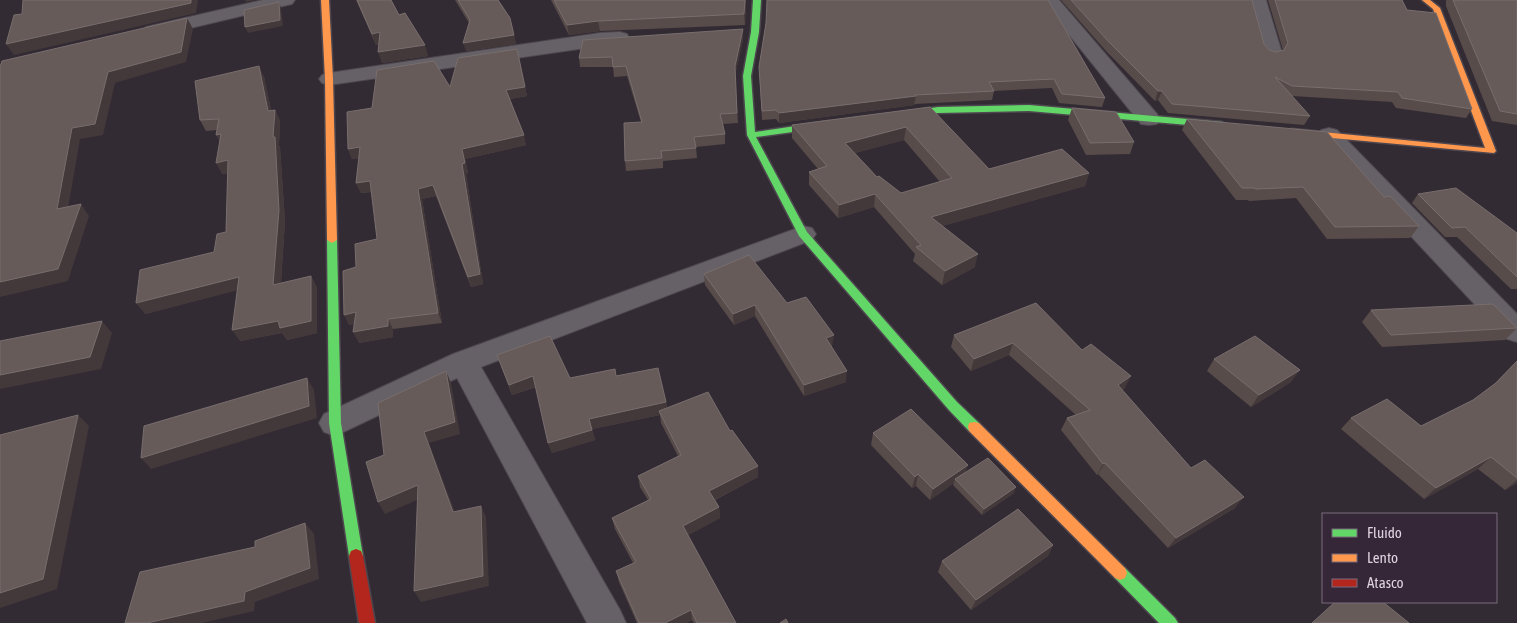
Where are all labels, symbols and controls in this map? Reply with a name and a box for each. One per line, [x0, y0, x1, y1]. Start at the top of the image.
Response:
legend [1322, 513, 1497, 603]
text: Fluido [1367, 524, 1402, 541]
text: Lento [1367, 549, 1398, 566]
text: Atasco [1367, 574, 1404, 591]

